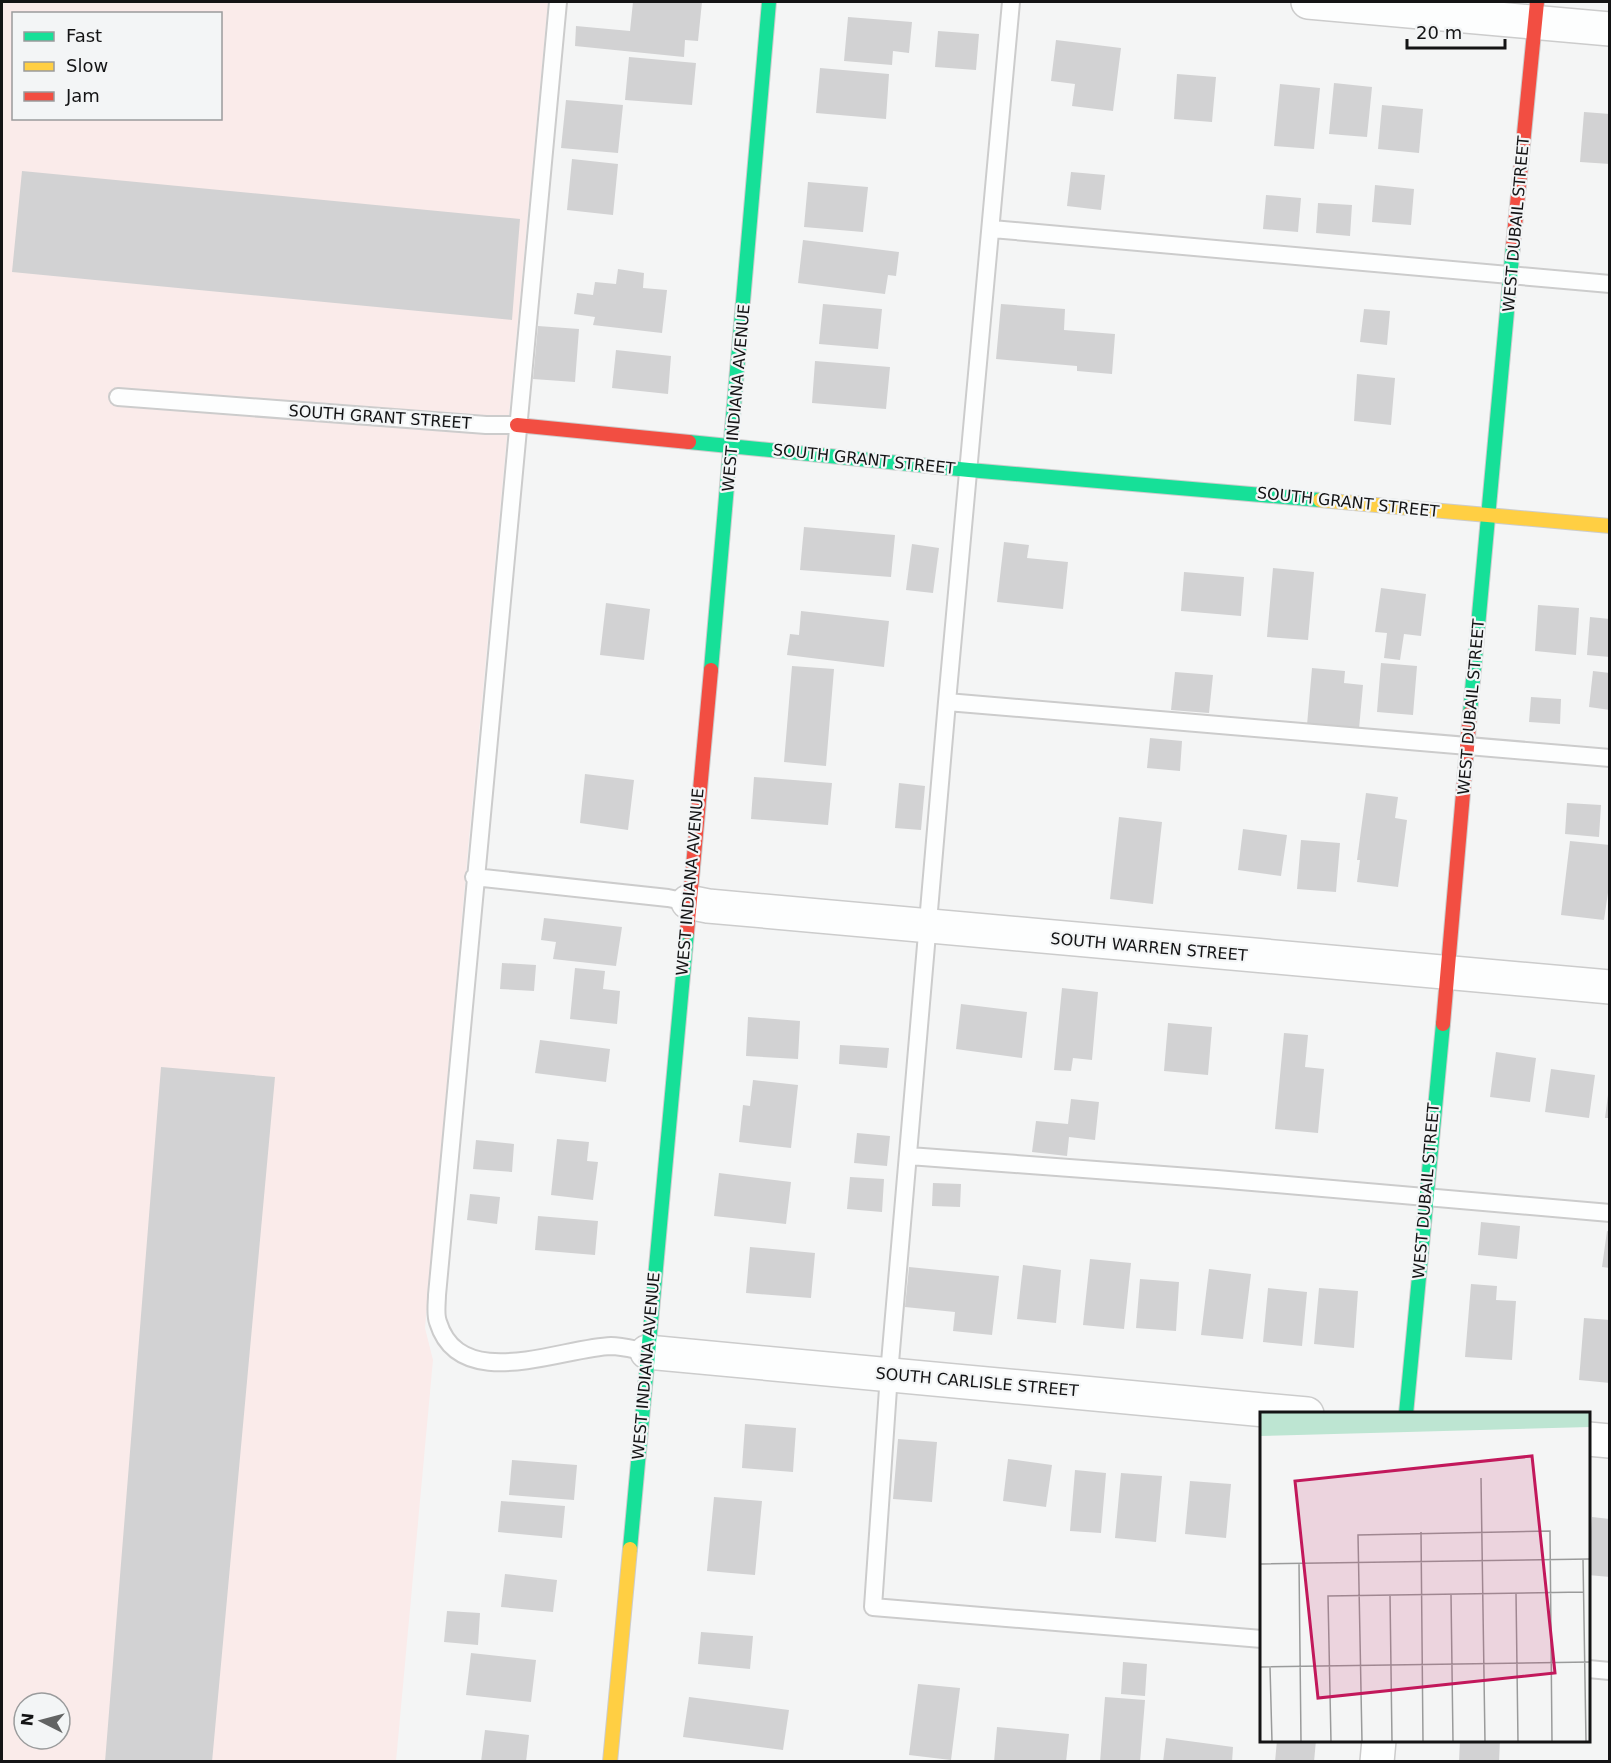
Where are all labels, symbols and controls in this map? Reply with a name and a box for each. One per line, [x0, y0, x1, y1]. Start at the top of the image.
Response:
legend [12, 12, 222, 120]
scale bar [1407, 12, 1504, 50]
text: 20 m [1416, 22, 1462, 43]
text: Fast [66, 25, 102, 46]
text: Slow [66, 55, 108, 76]
text: Jam [65, 85, 100, 106]
street label: WEST DUBAIL STREET [1499, 135, 1533, 313]
street label: WEST INDIANA AVENUE [718, 303, 754, 493]
street label: SOUTH GRANT STREET [288, 401, 472, 433]
street label: SOUTH GRANT STREET [772, 440, 956, 478]
street label: SOUTH GRANT STREET [1256, 483, 1440, 521]
street label: WEST DUBAIL STREET [1454, 618, 1488, 796]
street label: WEST INDIANA AVENUE [672, 787, 708, 977]
street label: SOUTH WARREN STREET [1050, 929, 1249, 965]
street label: WEST DUBAIL STREET [1409, 1102, 1443, 1280]
street label: WEST INDIANA AVENUE [628, 1271, 664, 1461]
street label: SOUTH CARLISLE STREET [875, 1364, 1079, 1400]
inset map [1260, 1412, 1590, 1742]
north arrow [12, 1691, 72, 1751]
text: N [17, 1712, 38, 1727]

